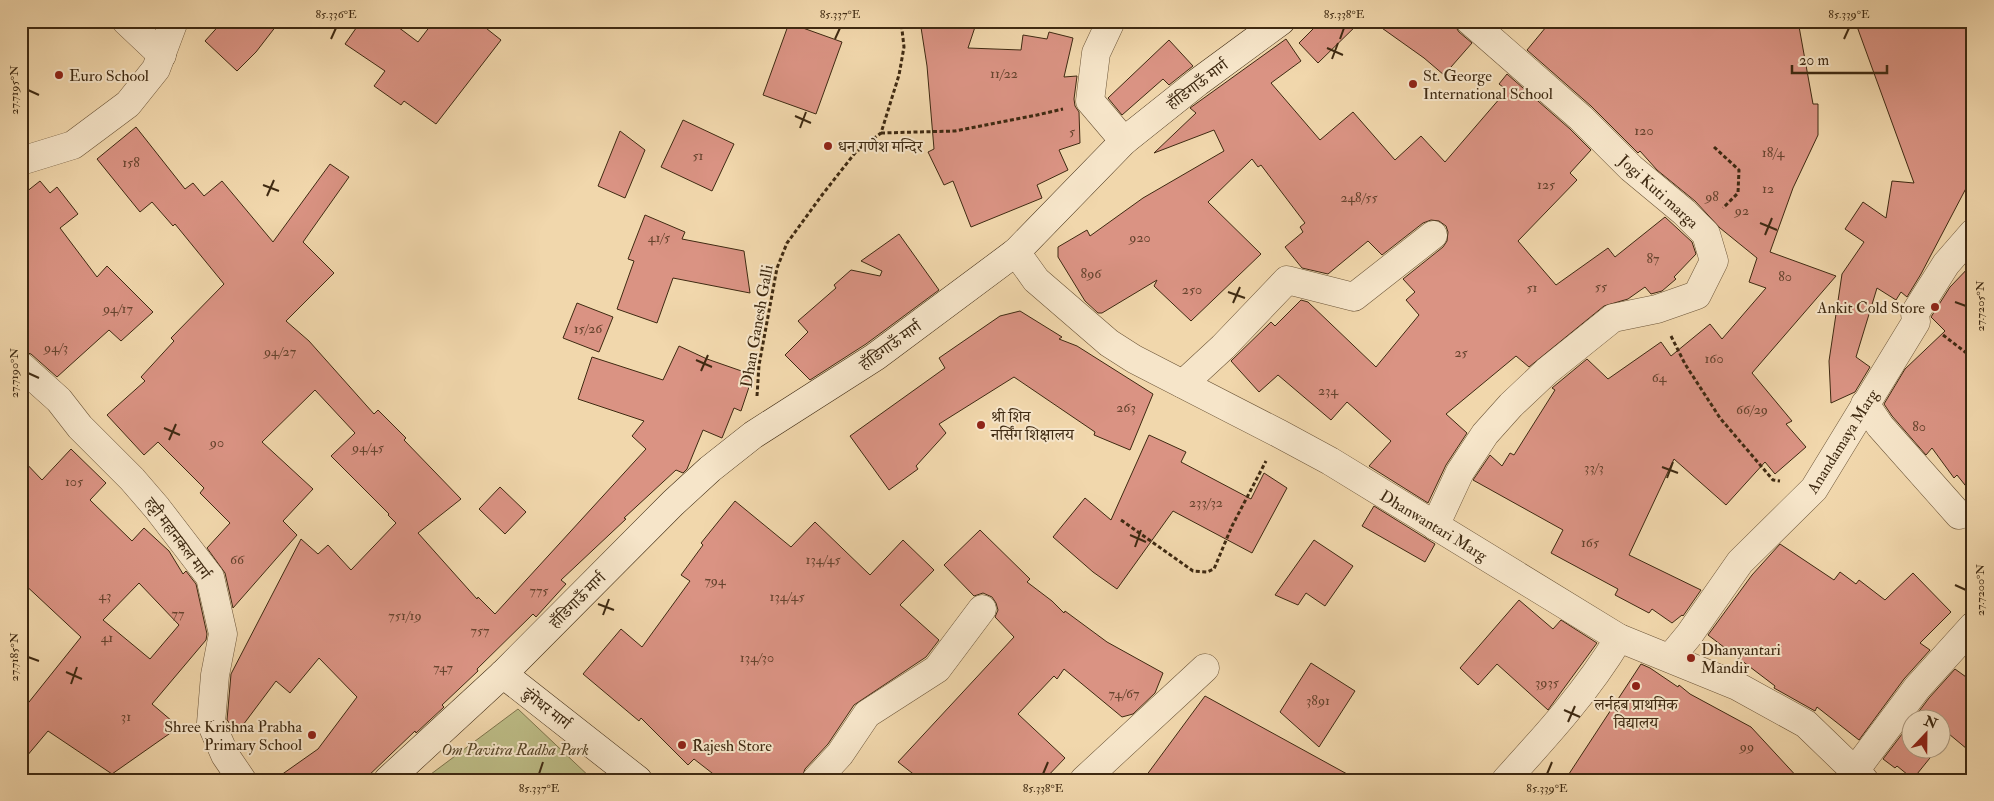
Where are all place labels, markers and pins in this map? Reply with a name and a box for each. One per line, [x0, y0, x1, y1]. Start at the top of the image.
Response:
place label: Euro School [69, 66, 149, 86]
place label: St. George International School [1423, 66, 1553, 104]
marker: Euro School [53, 69, 65, 81]
marker: St. George International School [1407, 78, 1419, 90]
place label: धन गणेश मन्दिर [838, 137, 923, 157]
marker: धन गणेश मन्दिर [822, 140, 834, 152]
place label: Ankit Cold Store [1816, 298, 1925, 318]
marker: Ankit Cold Store [1929, 301, 1941, 313]
place label: श्री शिव नर्सिंग शिक्षालय [990, 407, 1075, 445]
marker: श्री शिव नर्सिंग शिक्षालय [975, 419, 987, 431]
place label: Dhanyantari Mandir [1701, 640, 1781, 678]
marker: Dhanyantari Mandir [1685, 652, 1697, 664]
marker: लर्नहब प्राथमिक विद्यालय [1630, 680, 1642, 692]
place label: लर्नहब प्राथमिक विद्यालय [1593, 695, 1679, 733]
place label: Shree Krishna Prabha Primary School [164, 717, 302, 755]
marker: Shree Krishna Prabha Primary School [306, 729, 318, 741]
place label: Rajesh Store [692, 736, 772, 756]
marker: Rajesh Store [676, 739, 688, 751]

